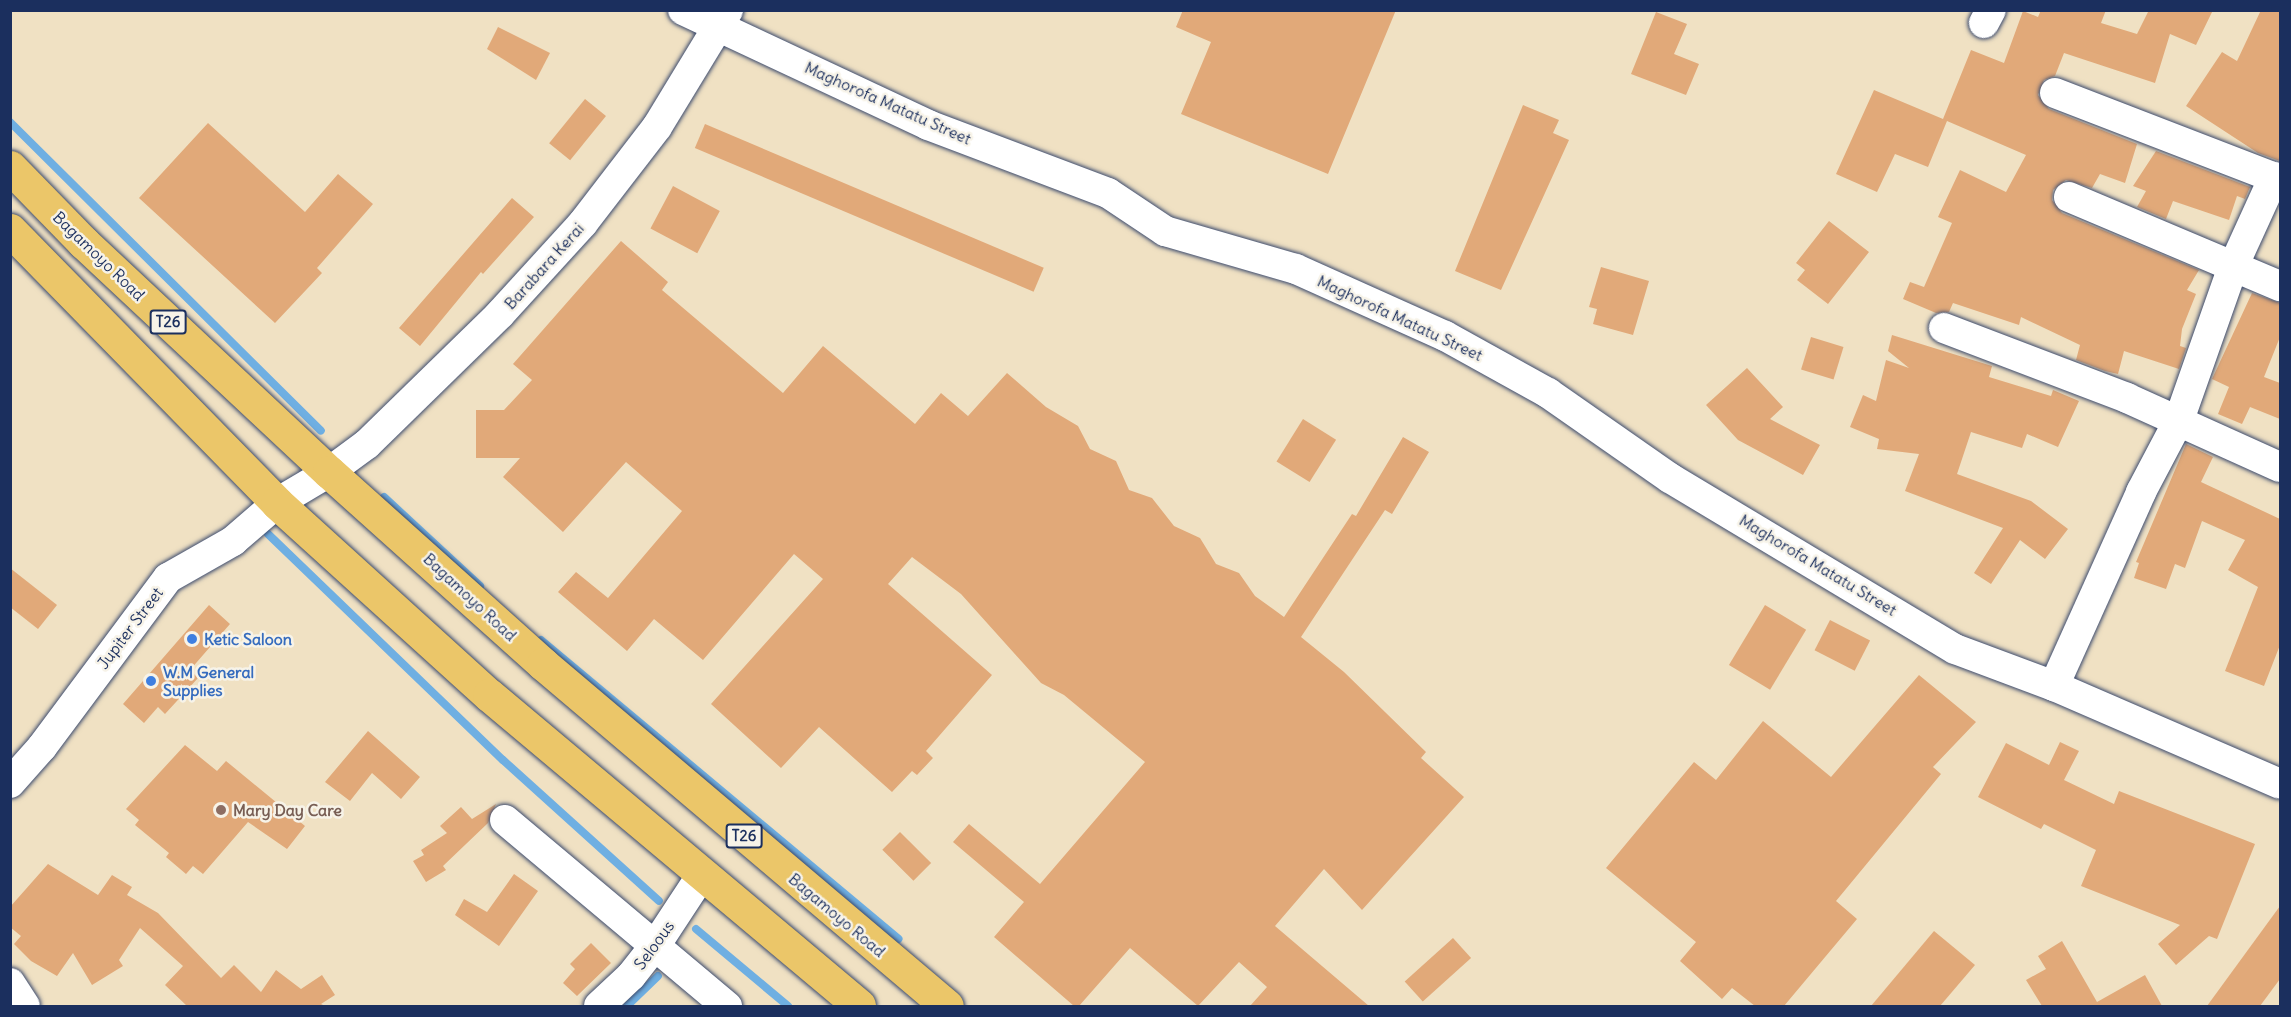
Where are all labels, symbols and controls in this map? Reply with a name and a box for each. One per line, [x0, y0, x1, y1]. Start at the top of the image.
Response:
street label: Maghorofa Matatu Street [802, 58, 974, 148]
street label: Bagamoyo Road [49, 207, 149, 305]
street label: Barabara Kerai [500, 219, 588, 313]
street label: Maghorofa Matatu Street [1314, 271, 1486, 365]
road number: T26 [148, 310, 188, 334]
street label: Maghorofa Matatu Street [1736, 510, 1900, 620]
street label: Bagamoyo Road [420, 549, 520, 645]
street label: Jupiter Street [93, 583, 167, 673]
place label: Ketic Saloon [204, 629, 292, 649]
marker: Ketic Saloon [185, 632, 199, 646]
place label: W.M General Supplies [163, 662, 254, 700]
marker: W.M General Supplies [144, 674, 158, 688]
place label: Mary Day Care [233, 800, 342, 820]
marker: Mary Day Care [214, 803, 228, 817]
road number: T26 [724, 824, 764, 848]
street label: Bagamoyo Road [785, 869, 889, 961]
street label: Seloous [630, 917, 678, 973]

